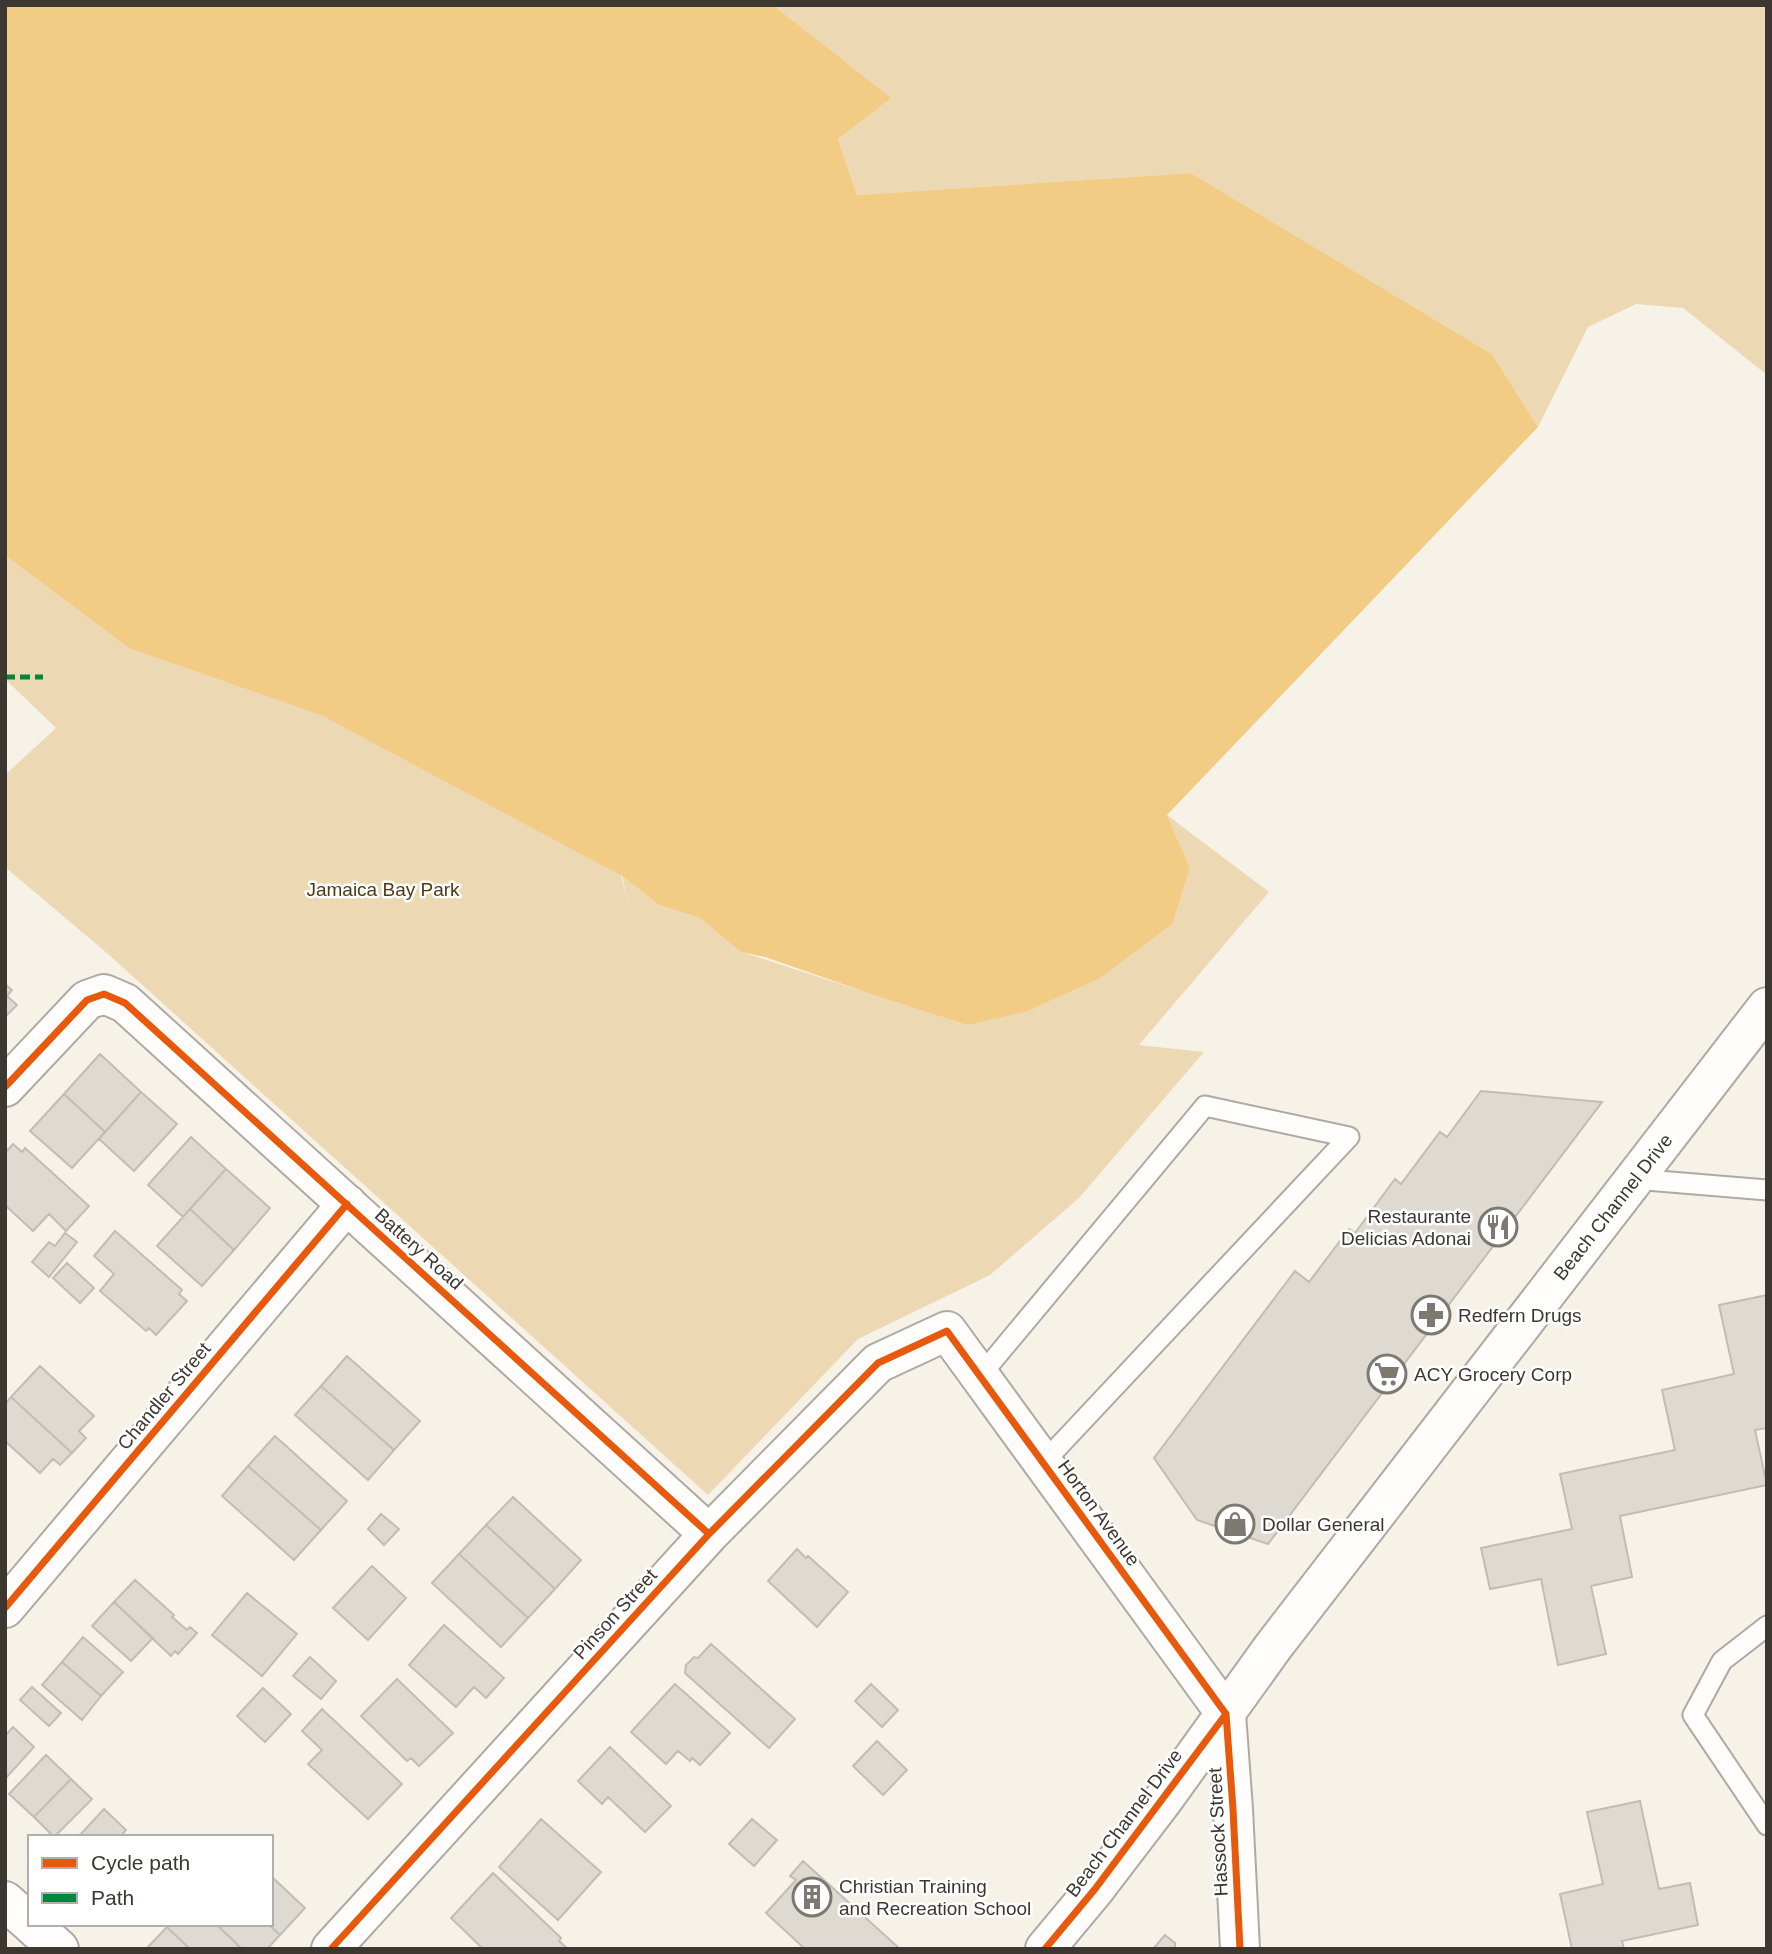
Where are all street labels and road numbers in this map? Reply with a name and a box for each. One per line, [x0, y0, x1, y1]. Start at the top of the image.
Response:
street label: Beach Channel Drive [1549, 1130, 1677, 1284]
street label: Battery Road [371, 1204, 467, 1294]
street label: Chandler Street [113, 1338, 215, 1454]
street label: Horton Avenue [1054, 1456, 1144, 1570]
street label: Pinson Street [569, 1564, 661, 1663]
street label: Beach Channel Drive [1062, 1745, 1186, 1901]
street label: Hassock Street [1204, 1766, 1232, 1897]

